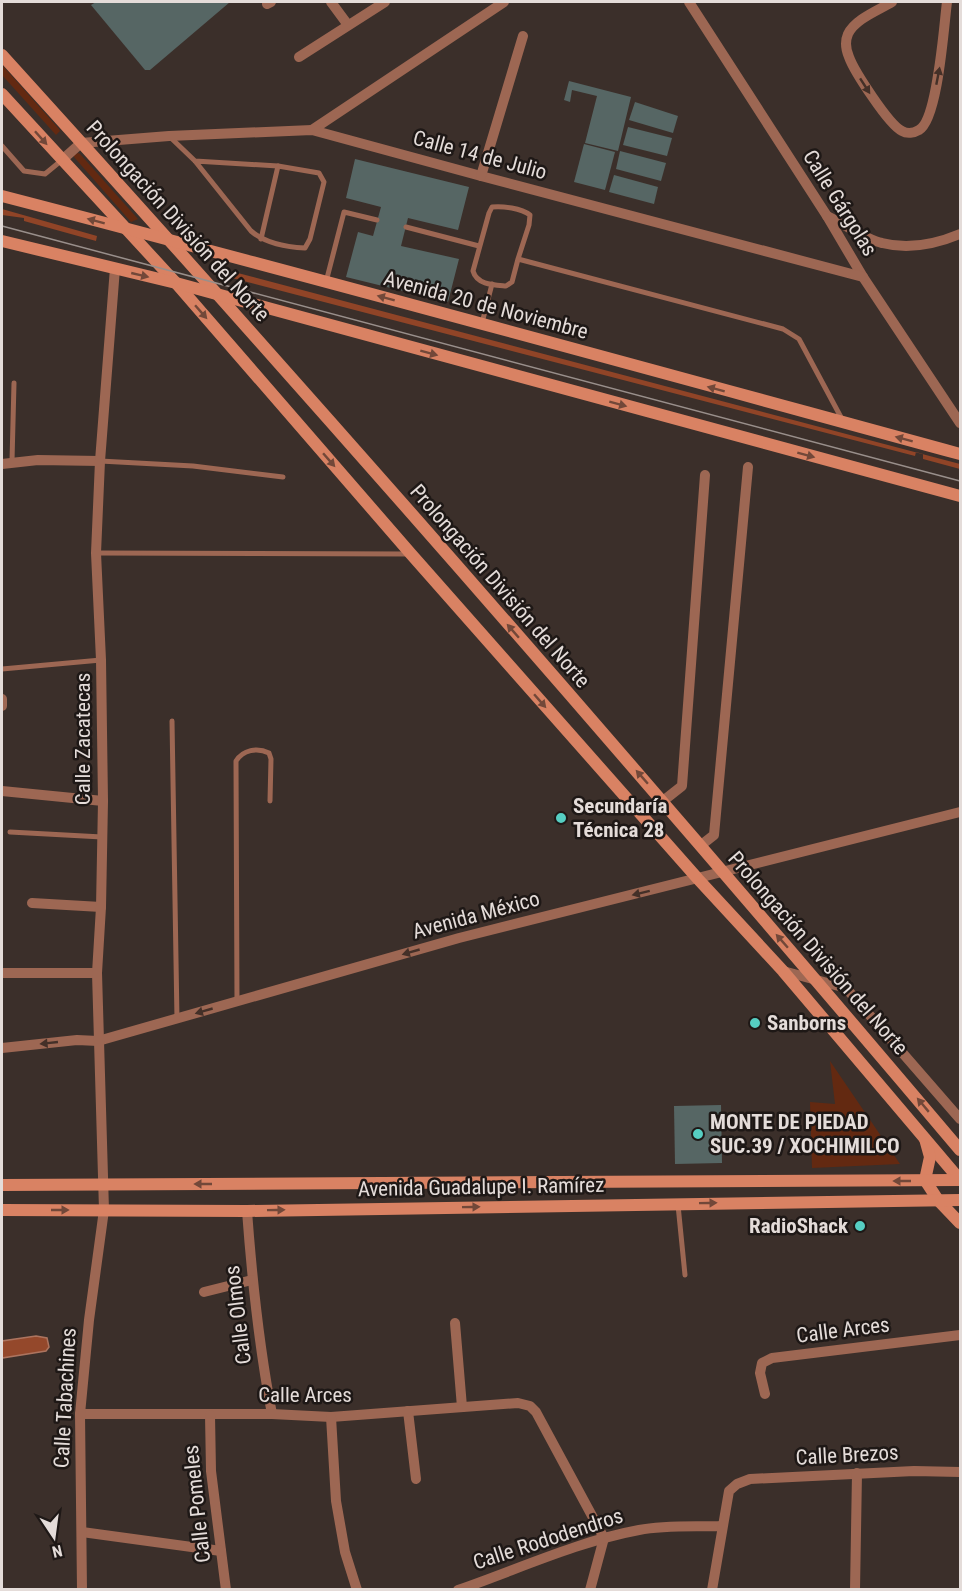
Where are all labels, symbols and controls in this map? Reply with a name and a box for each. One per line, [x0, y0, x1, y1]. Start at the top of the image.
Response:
one-way arrow [934, 67, 943, 86]
one-way arrow [860, 77, 871, 94]
street label: Prolongación División del Norte [82, 116, 274, 326]
street label: Calle 14 de Julio [411, 126, 549, 184]
one-way arrow [34, 130, 48, 145]
street label: Calle Gárgolas [798, 146, 882, 260]
one-way arrow [87, 215, 105, 225]
street label: Avenida 20 de Noviembre [381, 266, 591, 344]
one-way arrow [131, 270, 149, 280]
one-way arrow [377, 292, 395, 302]
one-way arrow [194, 304, 207, 319]
one-way arrow [421, 349, 439, 358]
one-way arrow [706, 383, 725, 393]
one-way arrow [609, 400, 627, 409]
one-way arrow [895, 433, 913, 443]
one-way arrow [797, 450, 815, 460]
one-way arrow [322, 452, 335, 467]
street label: Prolongación División del Norte [405, 480, 595, 693]
one-way arrow [506, 623, 520, 638]
street label: Calle Zacatecas [71, 673, 95, 805]
one-way arrow [533, 693, 546, 708]
one-way arrow [636, 770, 649, 785]
place label: Secundaría Técnica 28 [573, 794, 667, 842]
marker: Secundaría Técnica 28 [554, 811, 568, 825]
street label: Prolongación División del Norte [723, 847, 913, 1060]
street label: Avenida México [410, 887, 542, 943]
one-way arrow [632, 889, 650, 899]
one-way arrow [776, 933, 789, 949]
one-way arrow [402, 948, 420, 957]
one-way arrow [194, 1007, 212, 1016]
place label: Sanborns [767, 1011, 846, 1035]
marker: Sanborns [748, 1016, 762, 1030]
one-way arrow [40, 1038, 59, 1048]
one-way arrow [916, 1097, 929, 1113]
place label: MONTE DE PIEDAD SUC.39 / XOCHIMILCO [710, 1110, 900, 1158]
marker: MONTE DE PIEDAD SUC.39 / XOCHIMILCO [691, 1127, 705, 1141]
street label: Avenida Guadalupe I. Ramírez [358, 1173, 604, 1201]
one-way arrow [893, 1176, 912, 1186]
one-way arrow [194, 1179, 213, 1189]
one-way arrow [698, 1198, 717, 1208]
one-way arrow [461, 1202, 480, 1212]
one-way arrow [50, 1205, 69, 1215]
one-way arrow [266, 1205, 285, 1215]
place label: RadioShack [749, 1214, 849, 1238]
marker: RadioShack [853, 1219, 867, 1233]
street label: Calle Olmos [220, 1264, 256, 1366]
street label: Calle Arces [795, 1312, 891, 1348]
street label: Calle Tabachines [49, 1327, 81, 1469]
street label: Calle Arces [258, 1383, 352, 1407]
street label: Calle Brezos [795, 1440, 899, 1470]
street label: Calle Pomeles [179, 1444, 215, 1564]
street label: Calle Rododendros [470, 1503, 626, 1575]
north arrow [24, 1507, 84, 1567]
text: N [50, 1541, 64, 1561]

